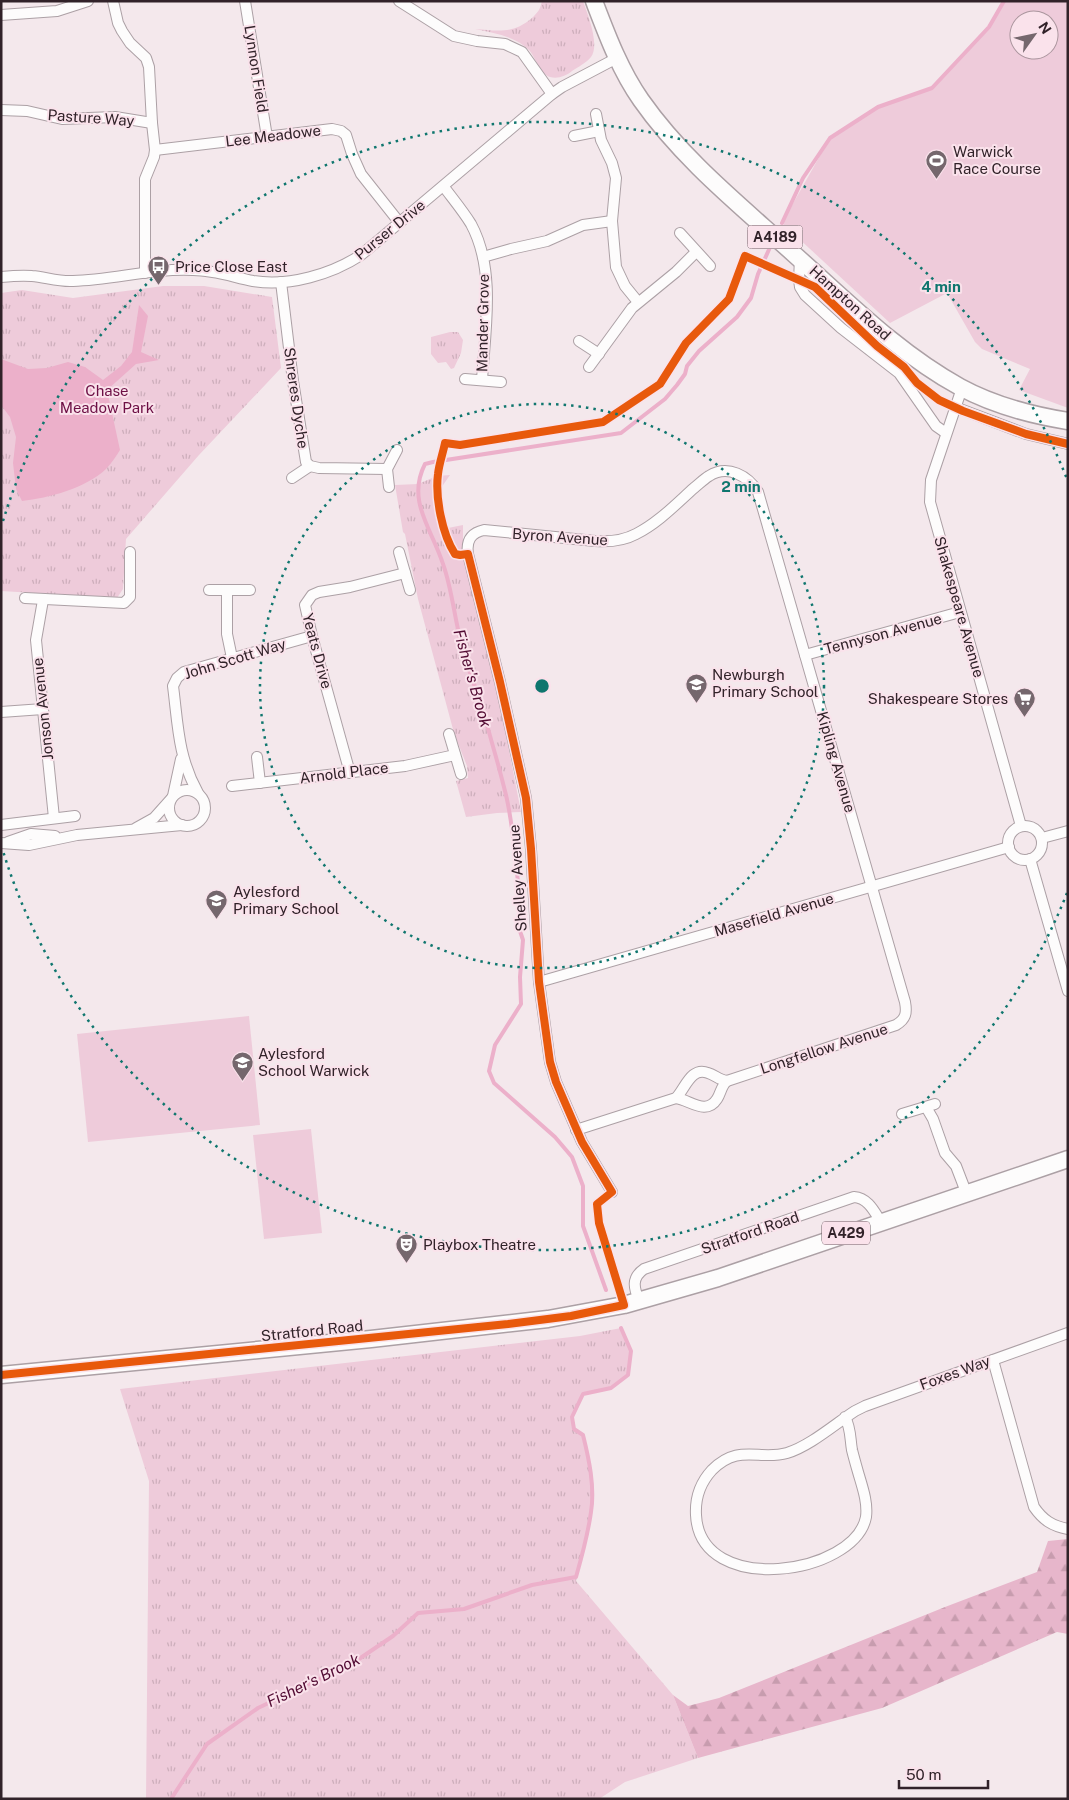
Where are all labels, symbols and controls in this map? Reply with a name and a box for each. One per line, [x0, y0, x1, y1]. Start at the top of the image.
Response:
north arrow [1009, 10, 1059, 60]
text: N [1035, 19, 1055, 37]
street label: Lynnon Field [241, 24, 272, 114]
street label: Pasture Way [47, 106, 135, 129]
street label: Lee Meadowe [224, 121, 322, 150]
place label: Warwick Race Course [953, 143, 1041, 177]
sports icon: Warwick Race Course [925, 149, 949, 180]
street label: Purser Drive [351, 196, 428, 263]
road number: A4189 [748, 226, 802, 248]
bus stop icon: Price Close East [147, 255, 171, 286]
place label: Price Close East [175, 258, 288, 275]
street label: Hampton Road [806, 262, 894, 343]
street label: Mander Grove [473, 274, 492, 372]
text: 4 min [921, 278, 961, 295]
street label: Shreres Dyche [281, 346, 312, 450]
park label: Chase Meadow Park [60, 382, 154, 416]
text: 2 min [721, 478, 761, 495]
street label: Byron Avenue [512, 525, 609, 548]
street label: Shakespeare Avenue [931, 534, 988, 679]
street label: Tennyson Avenue [822, 610, 944, 657]
street label: Yeats Drive [299, 611, 336, 690]
water label: Fisher's Brook [449, 627, 496, 730]
street label: John Scott Way [182, 635, 288, 682]
street label: Jonson Avenue [29, 657, 56, 761]
place label: Newburgh Primary School [712, 666, 818, 700]
school or university icon: Newburgh Primary School [684, 672, 708, 703]
centre of rings [533, 677, 551, 695]
supermarket icon: Shakespeare Stores [1012, 687, 1036, 718]
place label: Shakespeare Stores [868, 690, 1008, 707]
street label: Kipling Avenue [814, 709, 859, 814]
street label: Arnold Place [299, 759, 389, 786]
street label: Shelley Avenue [505, 824, 530, 932]
place label: Aylesford Primary School [233, 883, 339, 917]
school or university icon: Aylesford Primary School [205, 889, 229, 920]
street label: Masefield Avenue [712, 889, 836, 940]
street label: Longfellow Avenue [758, 1020, 890, 1077]
place label: Aylesford School Warwick [258, 1045, 369, 1079]
school or university icon: Aylesford School Warwick [230, 1051, 254, 1082]
street label: Stratford Road [699, 1208, 801, 1257]
road number: A429 [822, 1222, 870, 1244]
theatre icon: Playbox Theatre [395, 1233, 419, 1264]
place label: Playbox Theatre [423, 1236, 536, 1253]
street label: Stratford Road [260, 1317, 364, 1344]
street label: Foxes Way [917, 1352, 992, 1393]
water label: Fisher's Brook [264, 1650, 363, 1711]
scale bar [899, 1758, 988, 1790]
text: 50 m [906, 1766, 941, 1783]

